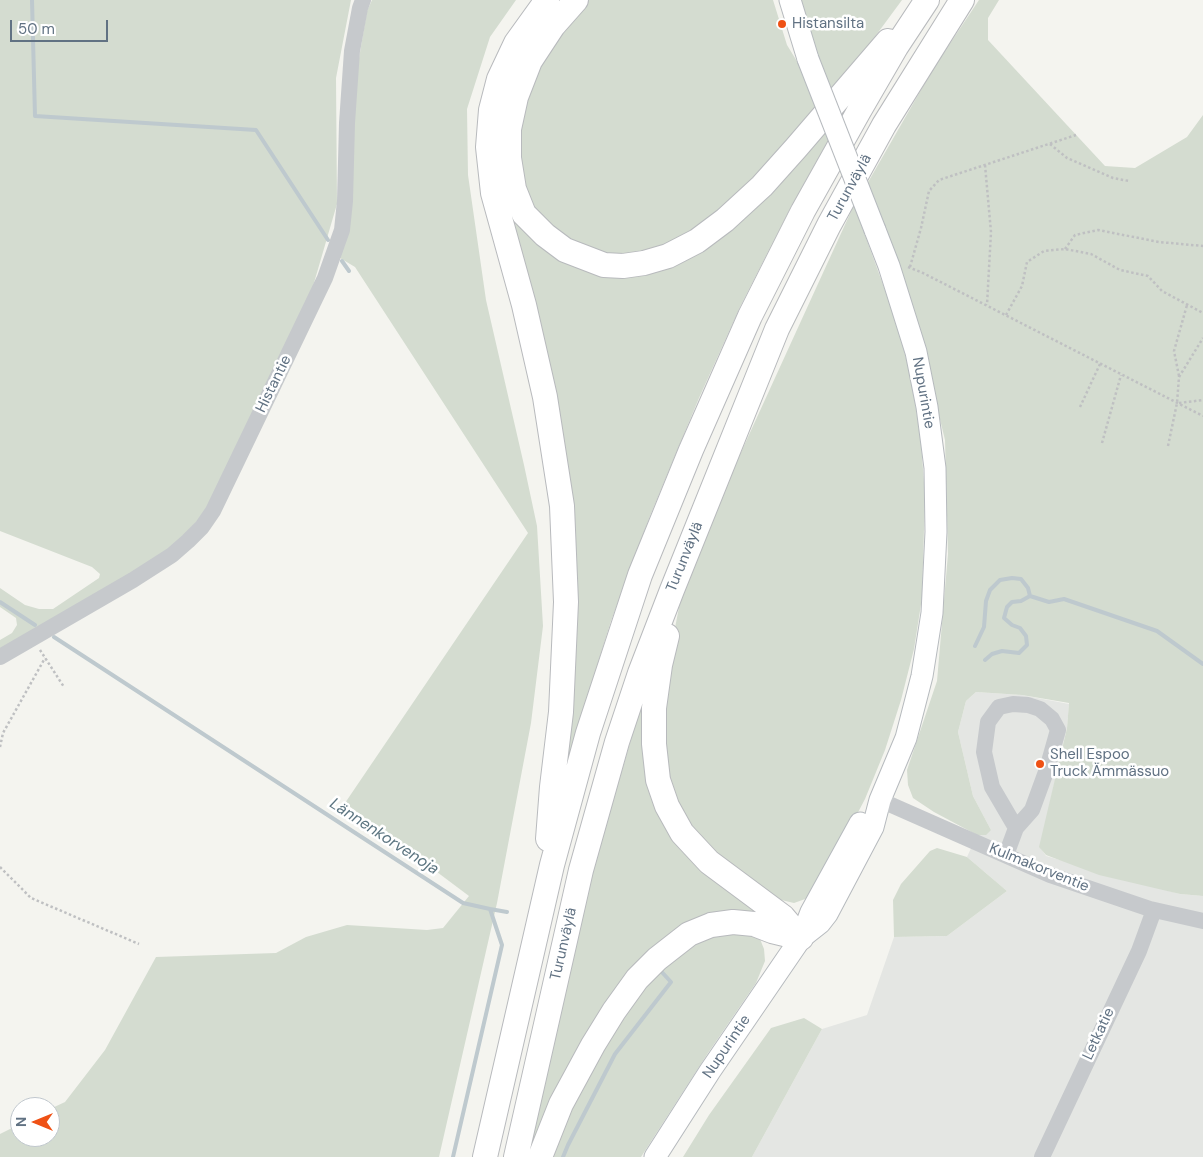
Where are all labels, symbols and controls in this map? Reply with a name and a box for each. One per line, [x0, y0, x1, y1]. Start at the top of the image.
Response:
scale bar [12, 10, 110, 42]
place label: Histansilta [792, 15, 864, 33]
marker: Histansilta [776, 18, 788, 30]
text: 50 m [18, 19, 55, 39]
street label: Turunväylä [824, 151, 876, 225]
street label: Histantie [252, 352, 296, 416]
street label: Nupurintie [908, 356, 938, 430]
street label: Turunväylä [663, 519, 707, 595]
place label: Shell Espoo Truck Ämmässuo [1050, 746, 1169, 781]
marker: Shell Espoo Truck Ämmässuo [1034, 758, 1046, 770]
water label: Lännenkorvenoja [326, 795, 442, 879]
street label: Kulmakorventie [986, 840, 1092, 896]
street label: Turunväylä [547, 906, 581, 982]
street label: Letkatie [1079, 1005, 1119, 1063]
street label: Nupurintie [699, 1012, 755, 1082]
north arrow [10, 1097, 60, 1147]
text: N [12, 1117, 30, 1127]

